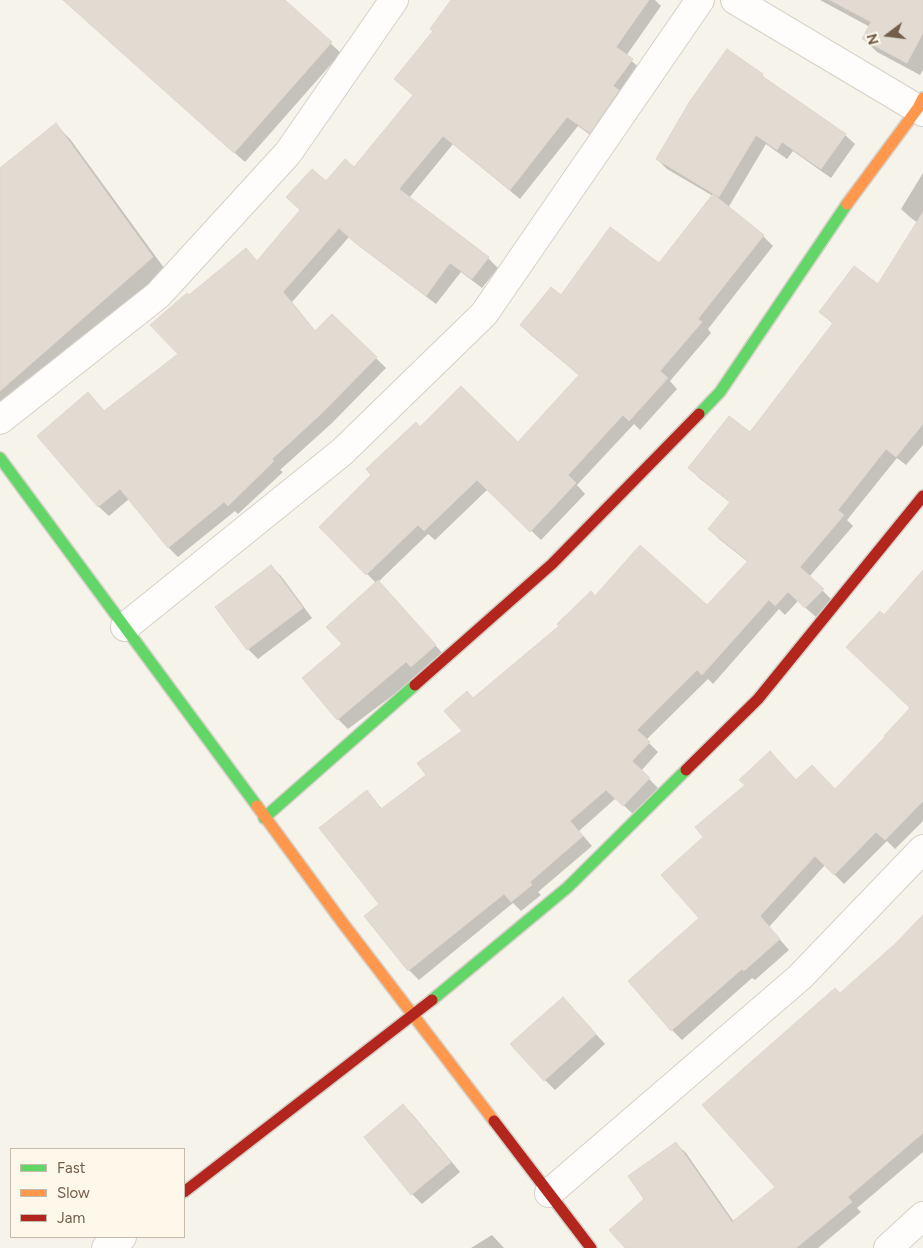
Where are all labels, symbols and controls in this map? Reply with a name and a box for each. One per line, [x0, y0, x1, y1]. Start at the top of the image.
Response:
north arrow [863, 10, 913, 60]
text: N [863, 32, 883, 46]
legend [10, 1148, 185, 1238]
text: Fast [57, 1159, 85, 1177]
text: Slow [57, 1184, 90, 1202]
text: Jam [57, 1209, 85, 1227]

